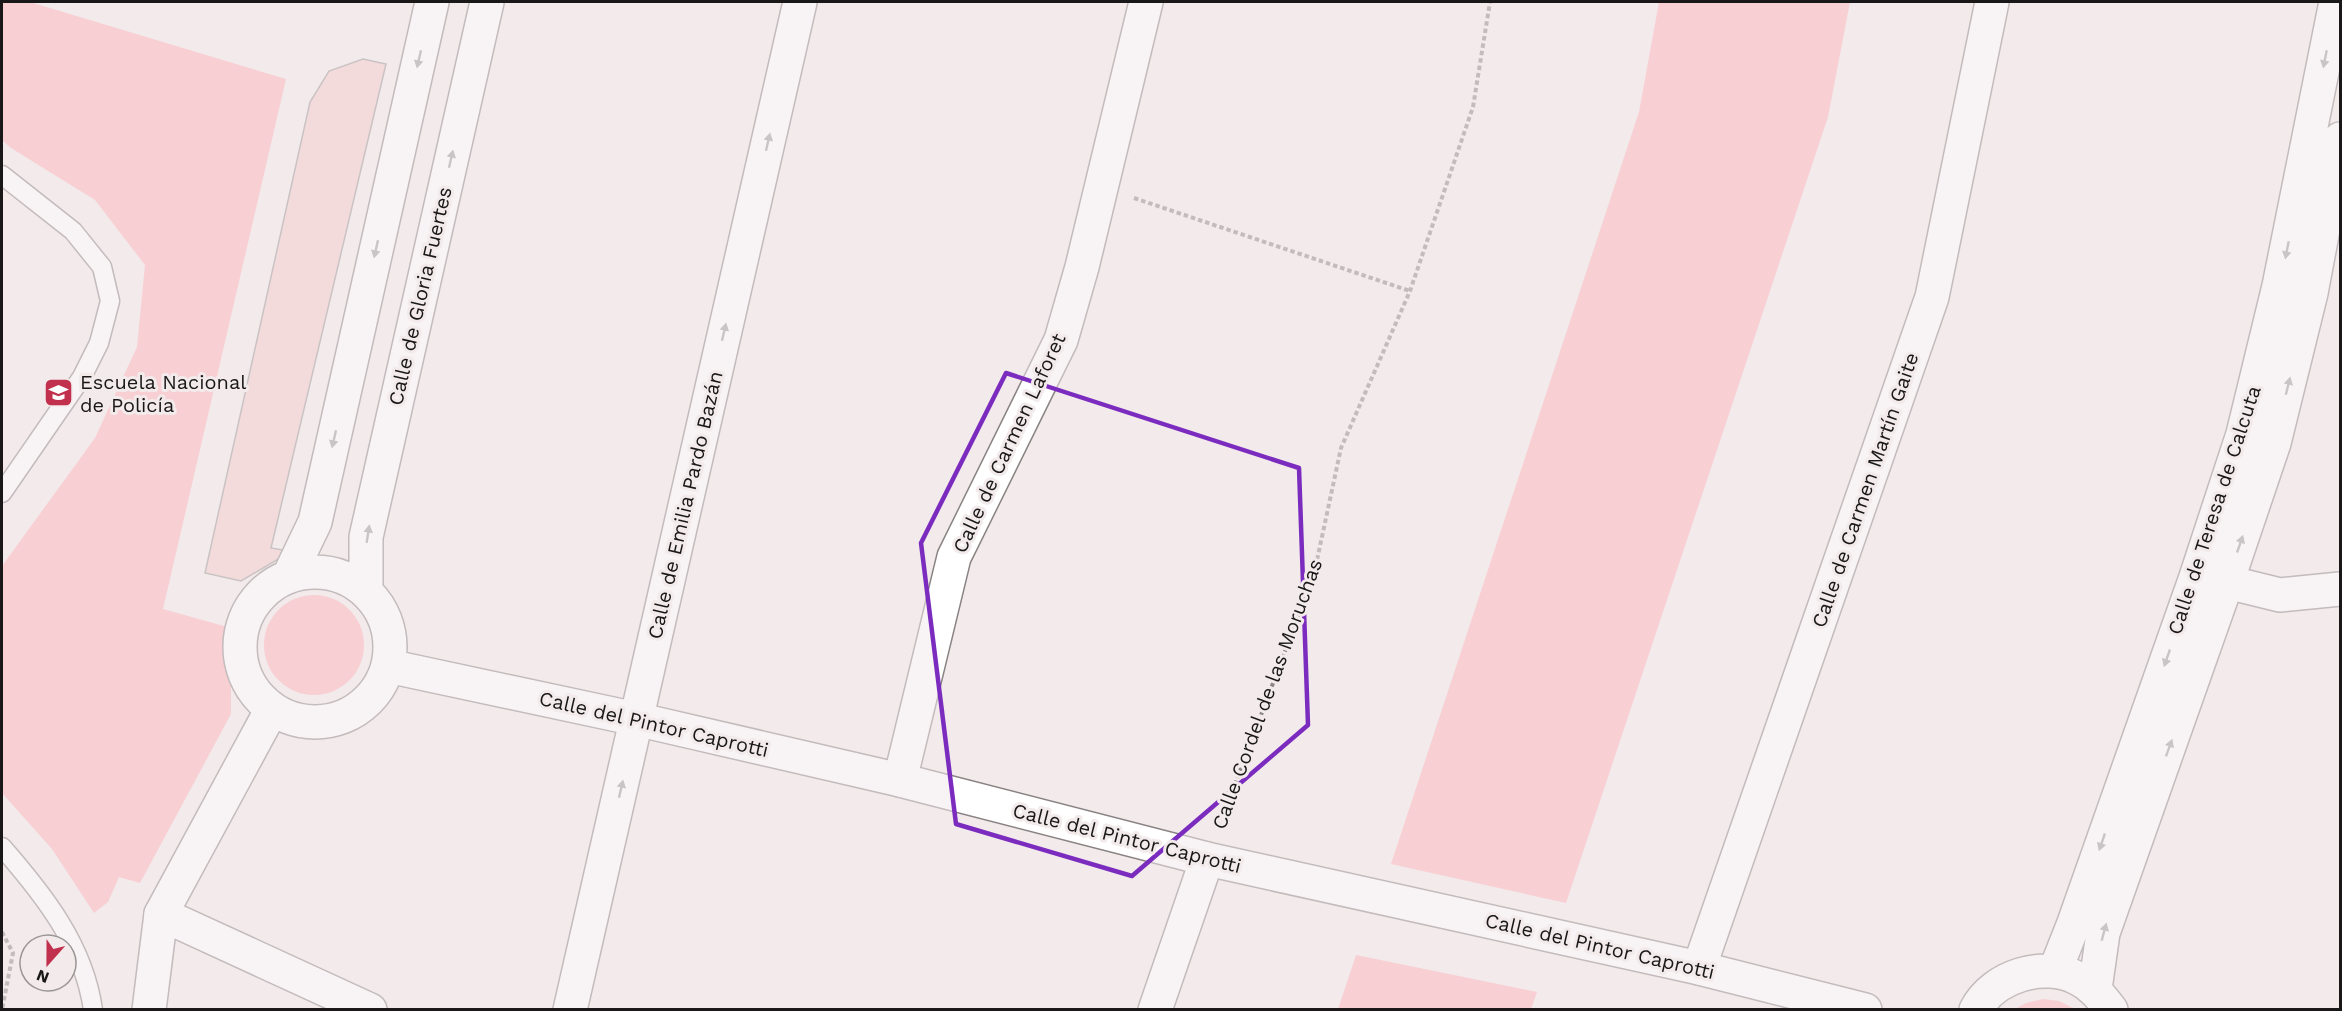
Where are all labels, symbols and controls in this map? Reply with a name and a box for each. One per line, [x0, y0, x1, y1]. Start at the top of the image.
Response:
one-way arrow [414, 49, 424, 68]
one-way arrow [2320, 50, 2329, 69]
one-way arrow [763, 133, 773, 151]
one-way arrow [447, 150, 457, 168]
street label: Calle de Gloria Fuertes [383, 184, 457, 408]
one-way arrow [371, 240, 381, 258]
one-way arrow [2281, 241, 2291, 259]
one-way arrow [720, 323, 730, 342]
street label: Calle de Carmen Laforet [947, 329, 1071, 557]
street label: Calle de Carmen Martín Gaite [1807, 349, 1923, 631]
street label: Calle de Emilia Pardo Bazán [642, 369, 728, 641]
place label: Escuela Nacional de Policía [80, 370, 246, 417]
school or university icon: Escuela Nacional de Policía [43, 377, 75, 409]
one-way arrow [2284, 377, 2294, 395]
street label: Calle de Teresa de Calcuta [2162, 382, 2266, 638]
one-way arrow [328, 430, 338, 448]
one-way arrow [363, 524, 372, 543]
one-way arrow [2236, 535, 2246, 553]
street label: Calle Cordel de las Moruchas [1207, 555, 1327, 833]
one-way arrow [2161, 650, 2171, 668]
street label: Calle del Pintor Caprotti [537, 686, 771, 762]
one-way arrow [2164, 739, 2174, 757]
one-way arrow [616, 779, 626, 798]
street label: Calle del Pintor Caprotti [1010, 798, 1244, 878]
one-way arrow [2097, 834, 2107, 852]
street label: Calle del Pintor Caprotti [1483, 908, 1717, 984]
one-way arrow [2100, 923, 2110, 941]
north arrow [18, 933, 78, 993]
text: N [34, 966, 52, 988]

